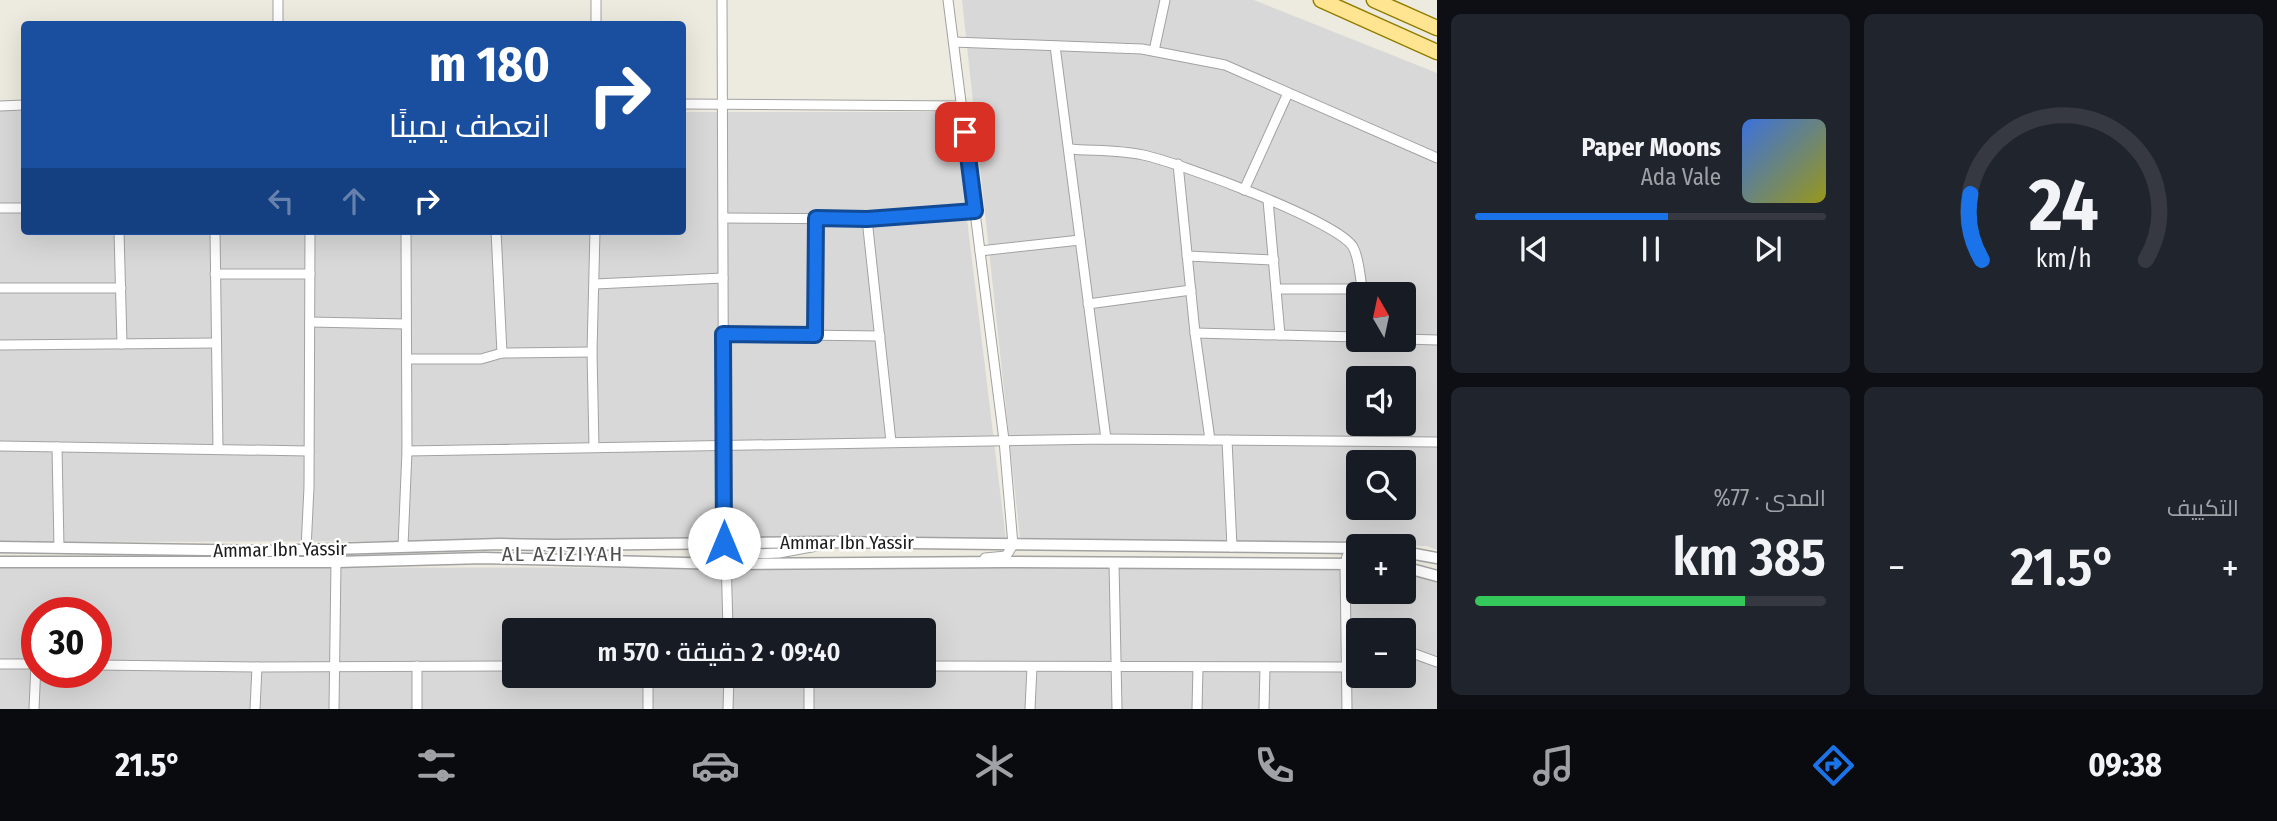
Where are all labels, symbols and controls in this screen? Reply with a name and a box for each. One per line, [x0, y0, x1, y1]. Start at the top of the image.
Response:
text: 180 m [429, 35, 550, 94]
icon: right [574, 49, 665, 140]
pin [935, 102, 995, 162]
text: انعطف يمينًا [389, 107, 550, 145]
icon: arrive [946, 113, 984, 151]
text: Paper Moons [1581, 132, 1721, 163]
text: 24 [2028, 162, 2098, 249]
text: Ada Vale [1641, 163, 1721, 191]
icon: left [262, 182, 300, 220]
icon: ahead [335, 182, 373, 220]
icon: right [408, 182, 446, 220]
icon: previous [1515, 230, 1553, 268]
icon: pause [1632, 230, 1670, 268]
icon: next [1749, 230, 1787, 268]
text: km/h [2036, 244, 2091, 274]
north arrow [1346, 282, 1416, 352]
map controls [1346, 282, 1416, 688]
button: sound [1346, 366, 1416, 436]
button: search [1346, 450, 1416, 520]
text: المدى · 77% [1713, 484, 1826, 512]
text: التكييف [2167, 494, 2239, 522]
position arrow [687, 506, 761, 580]
text: 385 km [1673, 526, 1826, 589]
street label: Ammar Ibn Yassir [780, 531, 914, 554]
button: + [1346, 534, 1416, 604]
text: 21.5° [2011, 536, 2116, 599]
street label: Ammar Ibn Yassir [213, 537, 347, 562]
district label: AL AZIZIYAH [502, 541, 624, 567]
text: − [1888, 545, 1905, 591]
text: + [2222, 545, 2239, 591]
speed limit sign: 30 [21, 597, 112, 688]
button: − [1346, 618, 1416, 688]
text: 09:40 · 2 دقيقة · 570 m [597, 637, 841, 668]
icon: filters [412, 741, 461, 790]
icon: car [691, 741, 740, 790]
icon: climate [970, 741, 1019, 790]
icon: phone [1250, 741, 1299, 790]
icon: music [1529, 741, 1578, 790]
icon: directions [1809, 741, 1858, 790]
text: 21.5° [115, 746, 181, 784]
text: 09:38 [2088, 746, 2162, 784]

